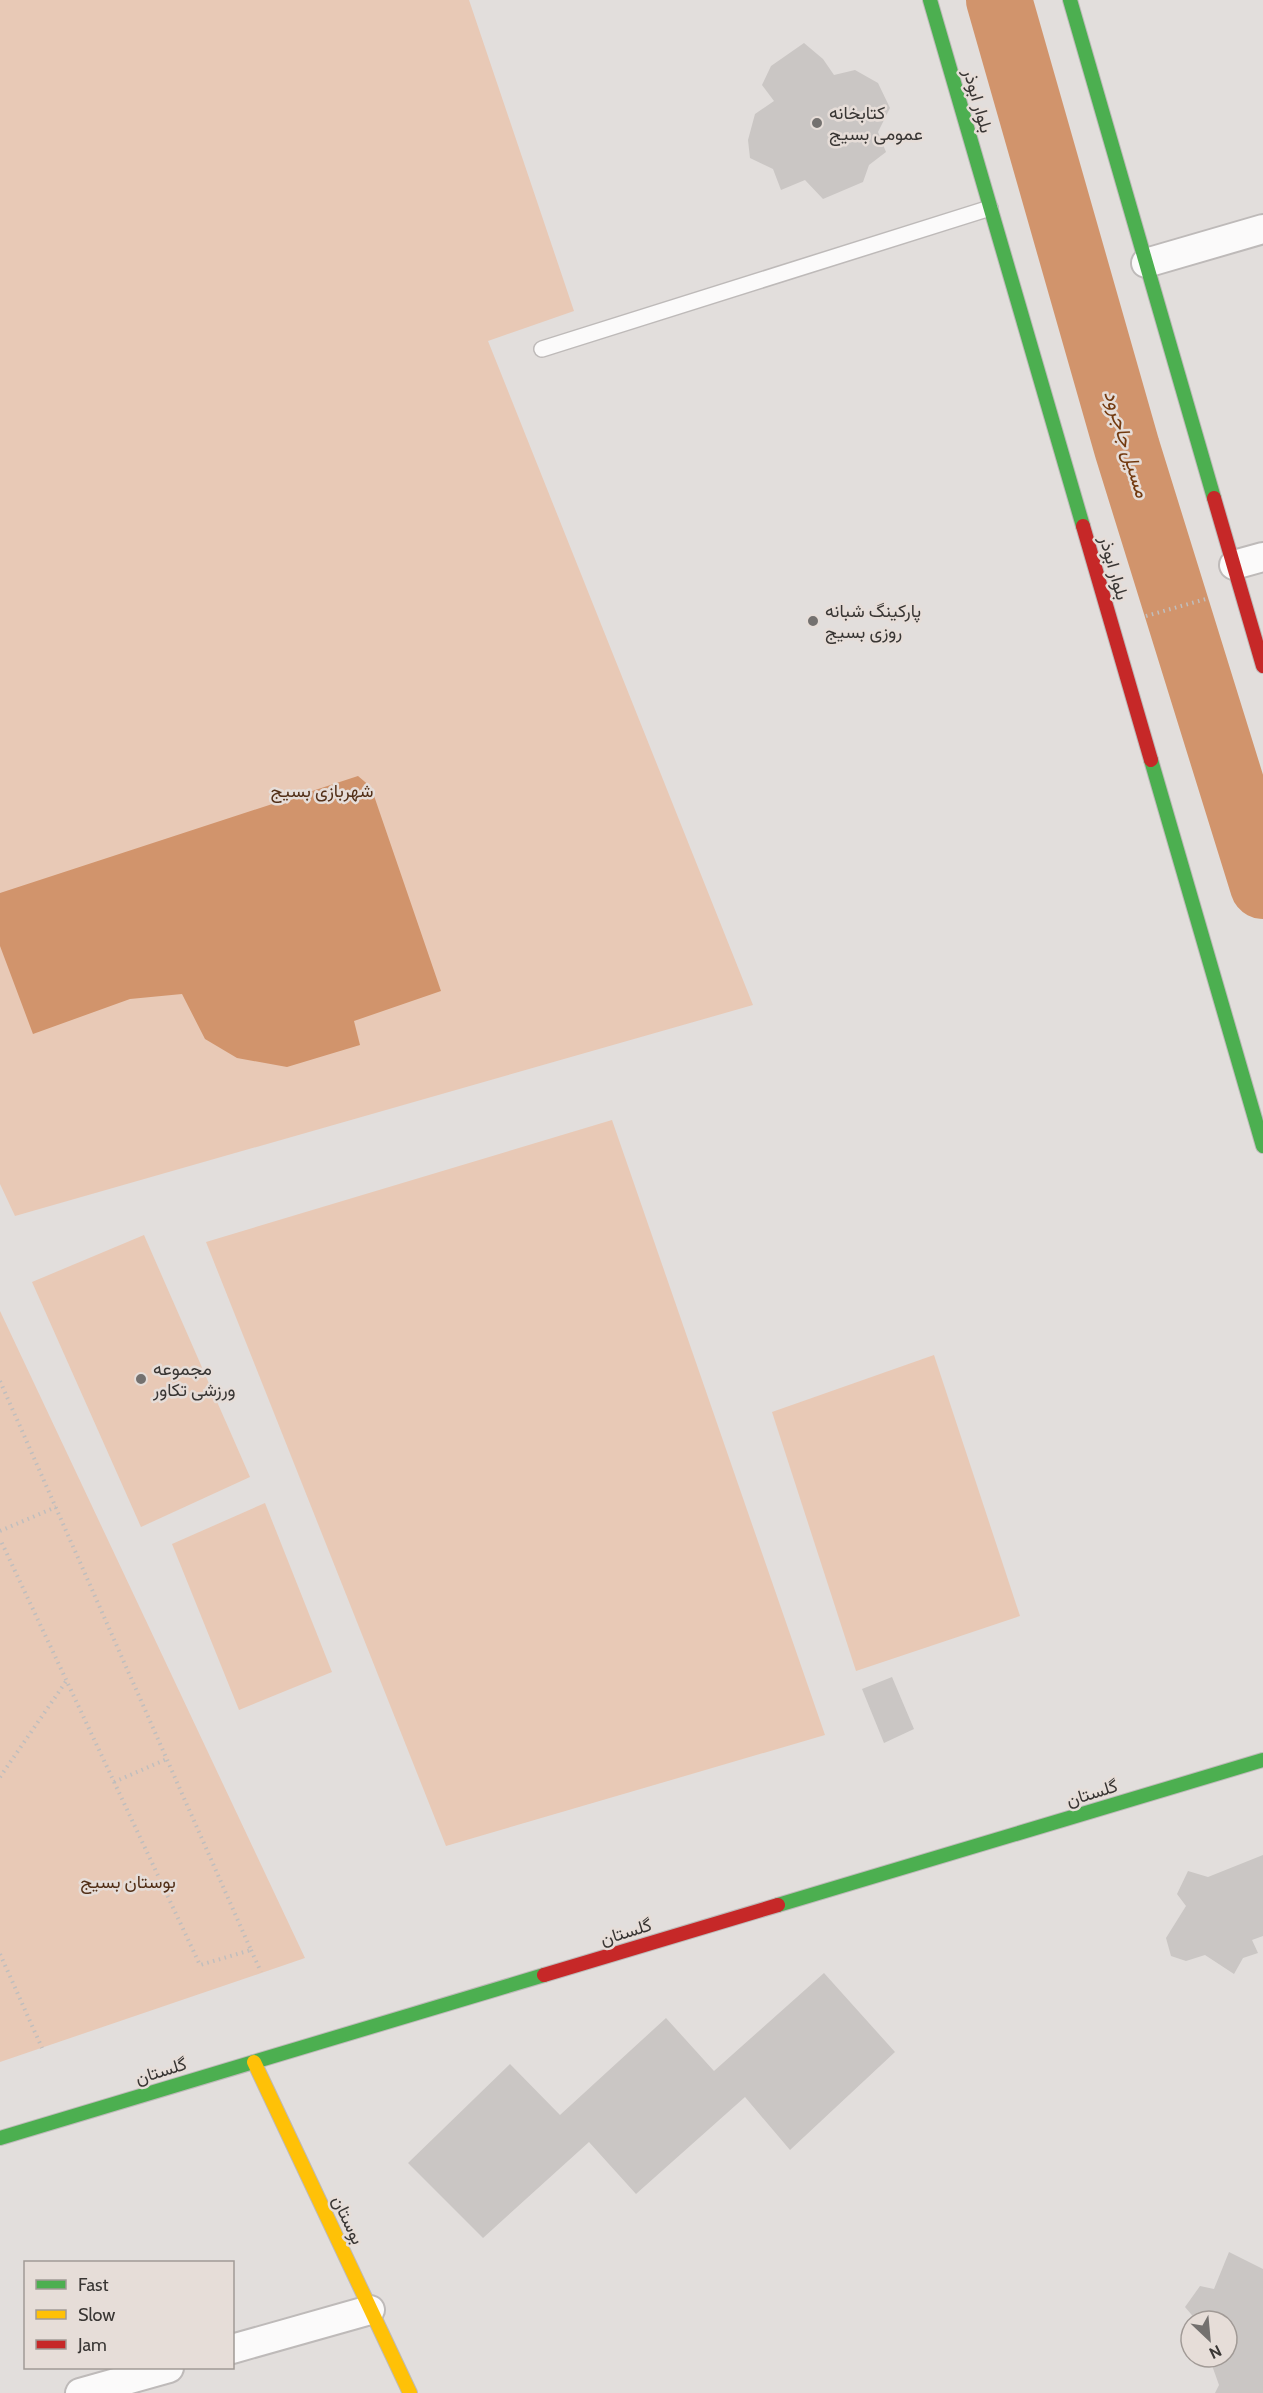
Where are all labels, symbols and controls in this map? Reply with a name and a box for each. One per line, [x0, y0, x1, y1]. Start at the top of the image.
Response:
street label: بلوار ابوذر [958, 65, 998, 136]
place label: کتابخانه عمومی بسیج [829, 102, 923, 146]
marker: کتابخانه عمومی بسیج [810, 116, 824, 130]
water label: مسیل جاجرود [1098, 387, 1155, 501]
street label: بلوار ابوذر [1094, 532, 1134, 603]
place label: پارکینگ شبانه روزی بسیج [825, 600, 921, 644]
marker: پارکینگ شبانه روزی بسیج [806, 614, 820, 628]
park label: شهربازی بسیج [271, 780, 374, 803]
place label: مجموعه ورزشی تکاور [152, 1358, 236, 1401]
marker: مجموعه ورزشی تکاور [134, 1372, 148, 1386]
street label: گلستان [1064, 1775, 1120, 1811]
park label: بوستان بسیج [80, 1871, 176, 1894]
street label: گلستان [598, 1914, 654, 1950]
street label: گلستان [133, 2053, 189, 2089]
street label: بوستان [327, 2192, 369, 2248]
legend [24, 2261, 234, 2369]
text: Fast [78, 2274, 109, 2296]
text: Slow [78, 2304, 115, 2326]
north arrow [1179, 2309, 1239, 2369]
text: Jam [77, 2334, 107, 2356]
text: N [1206, 2341, 1225, 2363]

